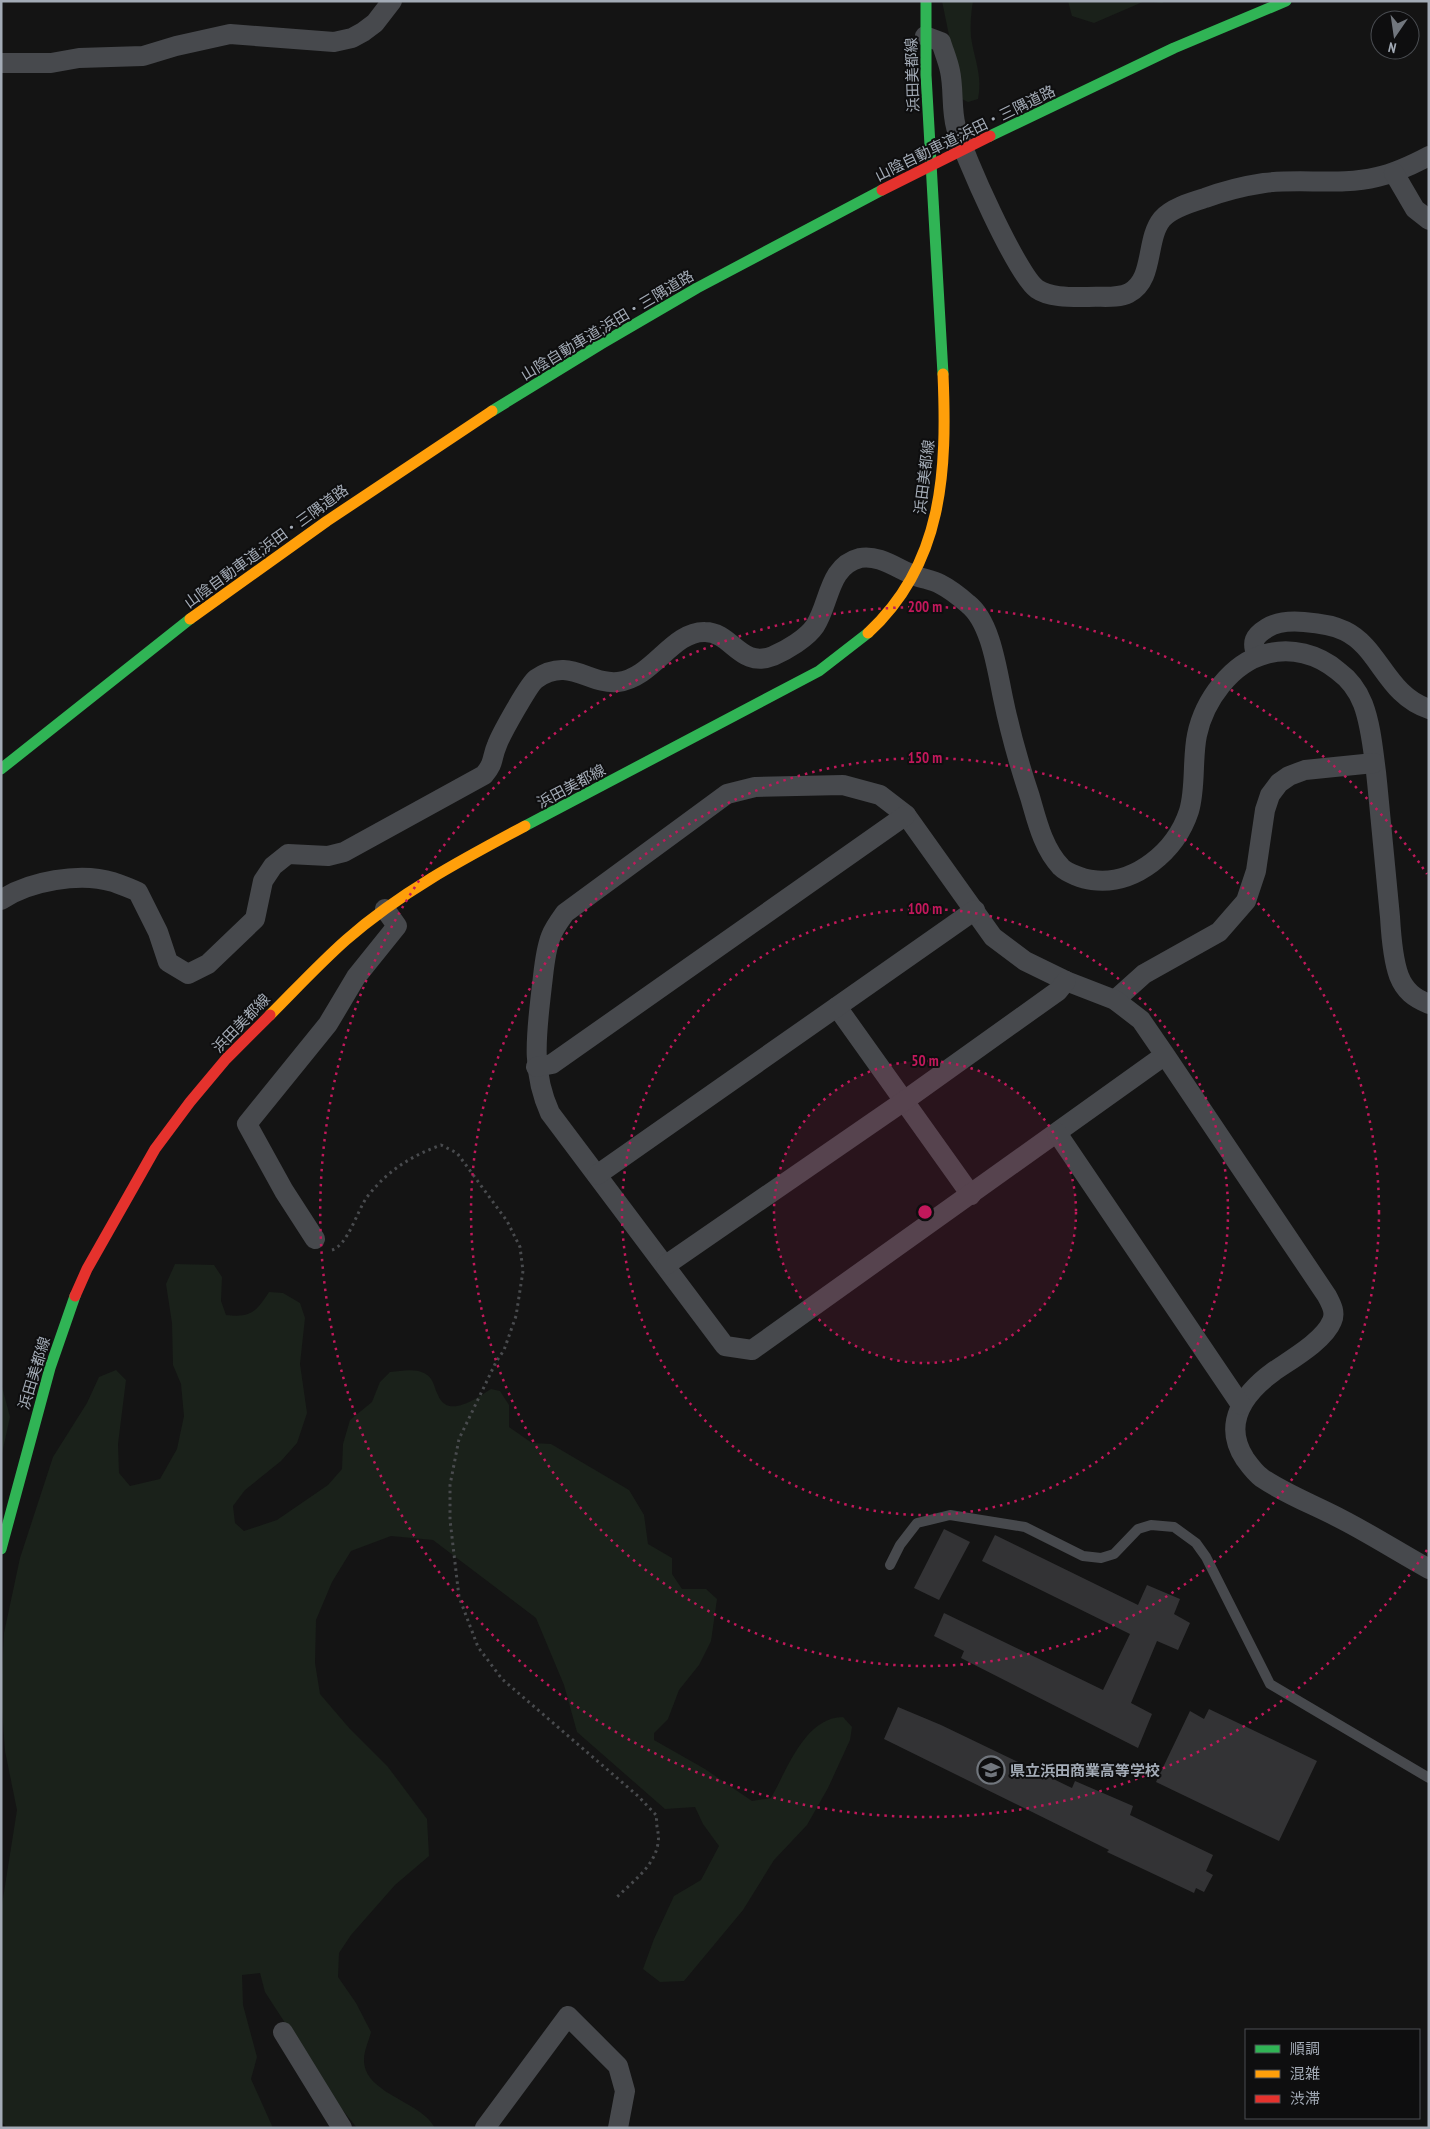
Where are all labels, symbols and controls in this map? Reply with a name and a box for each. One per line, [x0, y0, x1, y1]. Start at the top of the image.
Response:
north arrow [1370, 10, 1420, 60]
street label: 浜田美都線 [901, 37, 923, 113]
text: N [1386, 38, 1398, 57]
street label: 山陰自動車道;浜田・三隅道路 [872, 81, 1058, 185]
street label: 山陰自動車道;浜田・三隅道路 [517, 266, 697, 384]
street label: 浜田美都線 [910, 439, 938, 515]
street label: 山陰自動車道;浜田・三隅道路 [180, 480, 352, 612]
text: 200 m [908, 597, 942, 616]
text: 150 m [908, 748, 942, 767]
street label: 浜田美都線 [533, 760, 609, 812]
text: 100 m [908, 899, 942, 918]
street label: 浜田美都線 [208, 989, 274, 1057]
text: 50 m [911, 1051, 939, 1070]
centre of rings [916, 1203, 934, 1221]
street label: 浜田美都線 [14, 1334, 54, 1412]
school or university icon: 県立浜田商業高等学校 [976, 1755, 1006, 1785]
place label: 県立浜田商業高等学校 [1010, 1761, 1160, 1780]
legend [1245, 2029, 1420, 2119]
text: 順調 [1290, 2039, 1320, 2058]
text: 混雑 [1290, 2064, 1320, 2083]
text: 渋滞 [1290, 2089, 1320, 2108]

